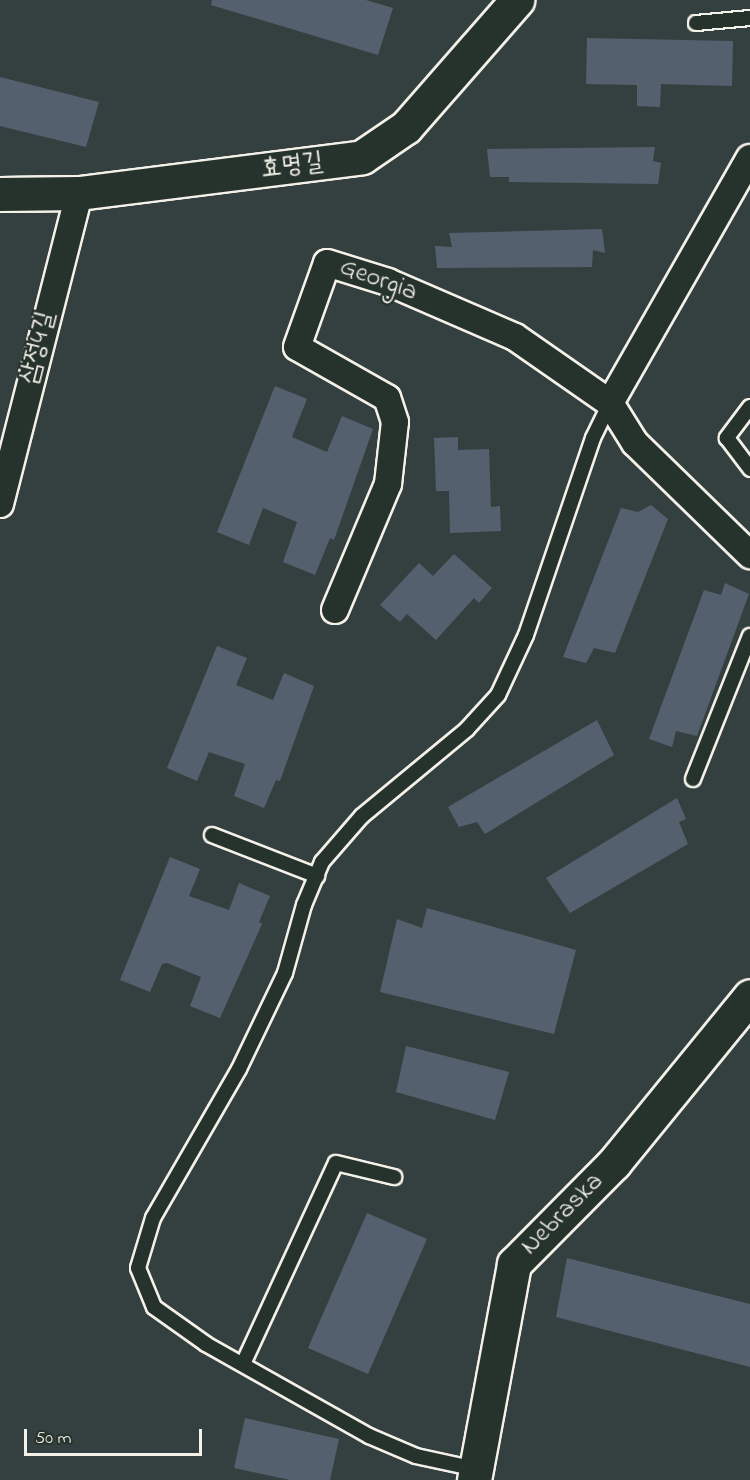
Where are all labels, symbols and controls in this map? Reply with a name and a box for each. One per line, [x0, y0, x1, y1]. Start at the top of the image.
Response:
street label: 효명길 [259, 148, 325, 186]
street label: Georgia [335, 253, 421, 309]
street label: 삼정4길 [15, 309, 63, 387]
street label: Nebraska [515, 1167, 611, 1263]
scale bar [27, 1417, 206, 1455]
text: 50 m [35, 1426, 72, 1452]

